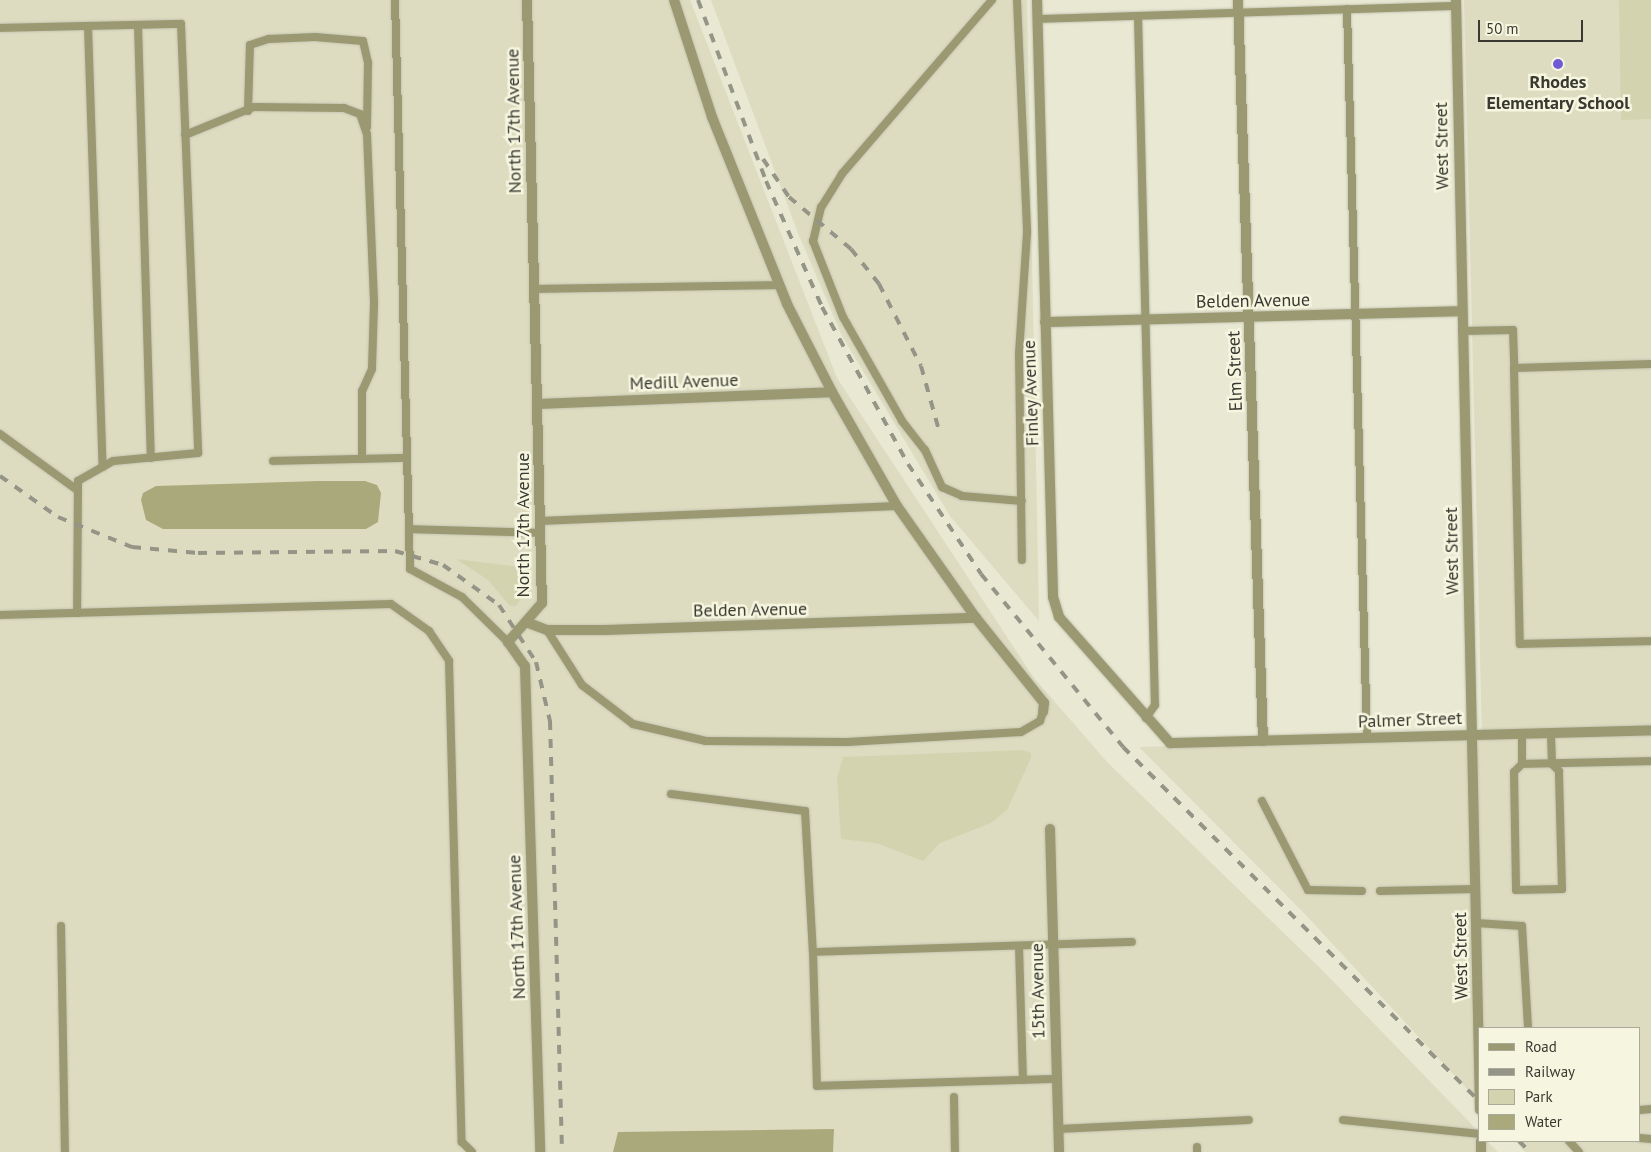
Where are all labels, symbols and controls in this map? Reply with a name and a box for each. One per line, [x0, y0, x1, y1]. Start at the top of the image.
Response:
scale bar [1481, 10, 1586, 42]
text: 50 m [1486, 19, 1519, 38]
street label: North 17th Avenue [502, 48, 526, 194]
marker: Rhodes Elementary School [1552, 58, 1564, 70]
place label: Rhodes Elementary School [1486, 72, 1630, 115]
street label: West Street [1430, 102, 1454, 190]
street label: Belden Avenue [1196, 289, 1310, 313]
street label: Elm Street [1223, 330, 1247, 412]
street label: Finley Avenue [1018, 339, 1044, 447]
street label: Medill Avenue [629, 369, 739, 395]
street label: North 17th Avenue [512, 452, 534, 598]
street label: West Street [1440, 507, 1464, 595]
street label: Belden Avenue [693, 598, 807, 622]
street label: Palmer Street [1358, 707, 1462, 733]
street label: North 17th Avenue [504, 854, 530, 1000]
street label: West Street [1449, 912, 1473, 1000]
street label: 15th Avenue [1026, 943, 1050, 1039]
legend [1478, 1027, 1641, 1142]
text: Road [1525, 1037, 1557, 1056]
text: Railway [1525, 1062, 1575, 1081]
text: Park [1525, 1087, 1553, 1106]
text: Water [1525, 1112, 1562, 1131]

